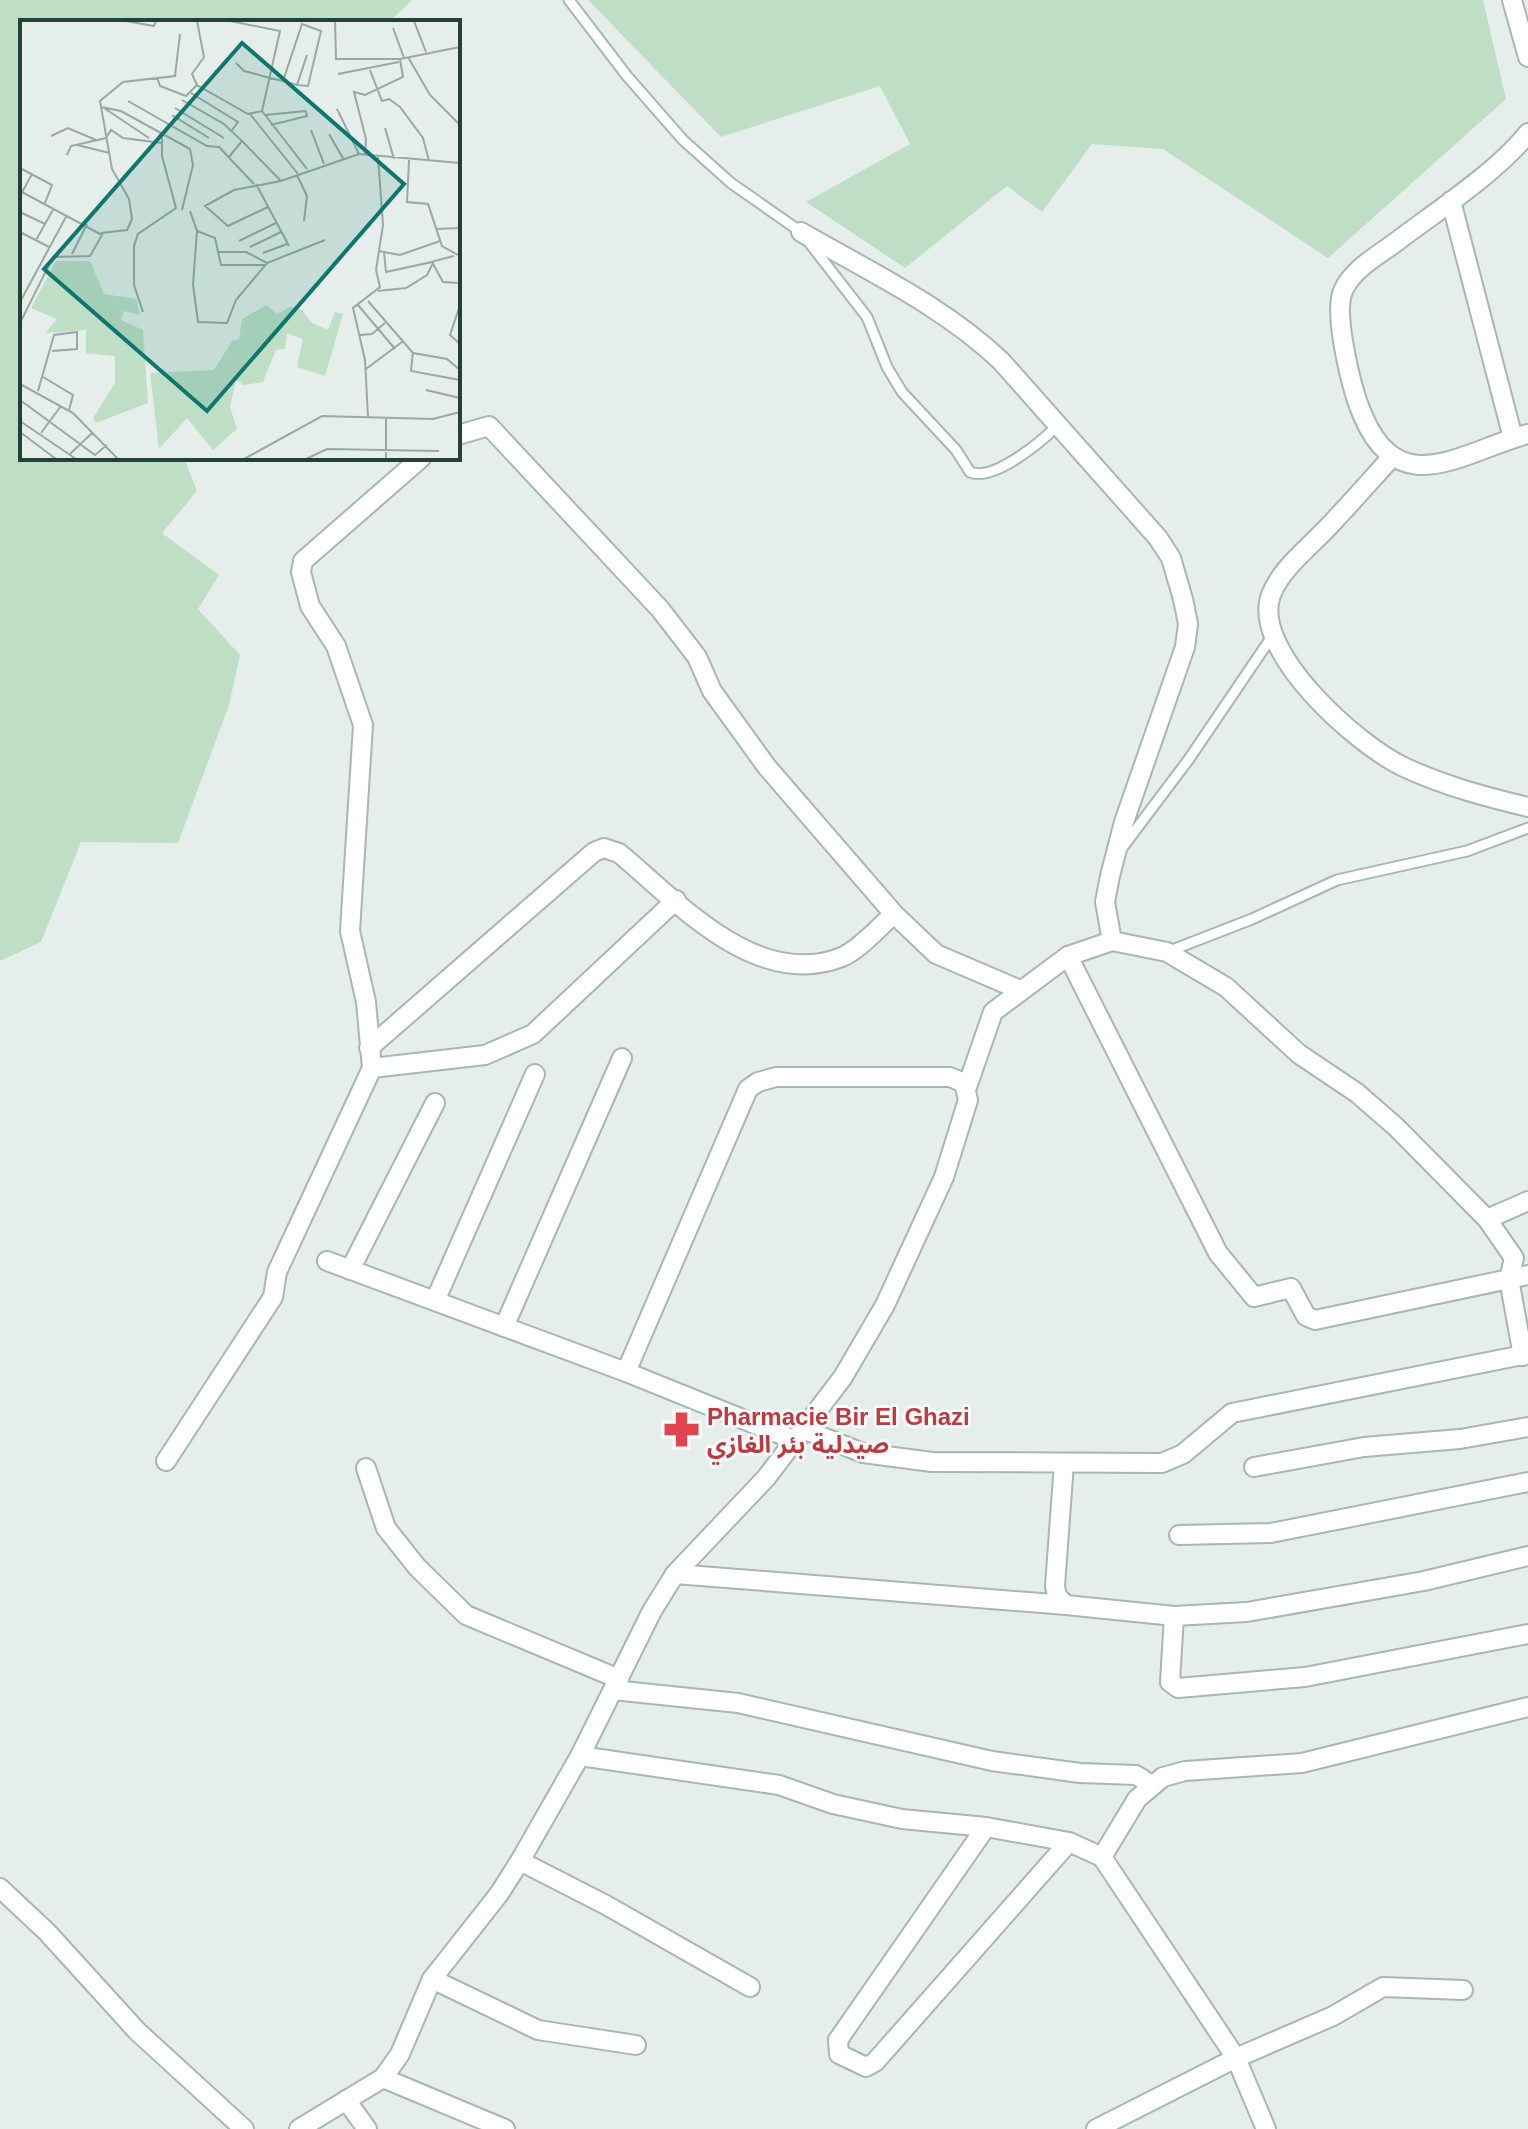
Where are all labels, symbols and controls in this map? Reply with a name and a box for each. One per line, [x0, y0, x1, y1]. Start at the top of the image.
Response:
inset map [20, 20, 460, 460]
place label: Pharmacie Bir El Ghazi صيدلية بئر الغازي [707, 1403, 970, 1464]
pharmacy icon: Pharmacie Bir El Ghazi صيدلية بئر الغازي [662, 1411, 700, 1449]

